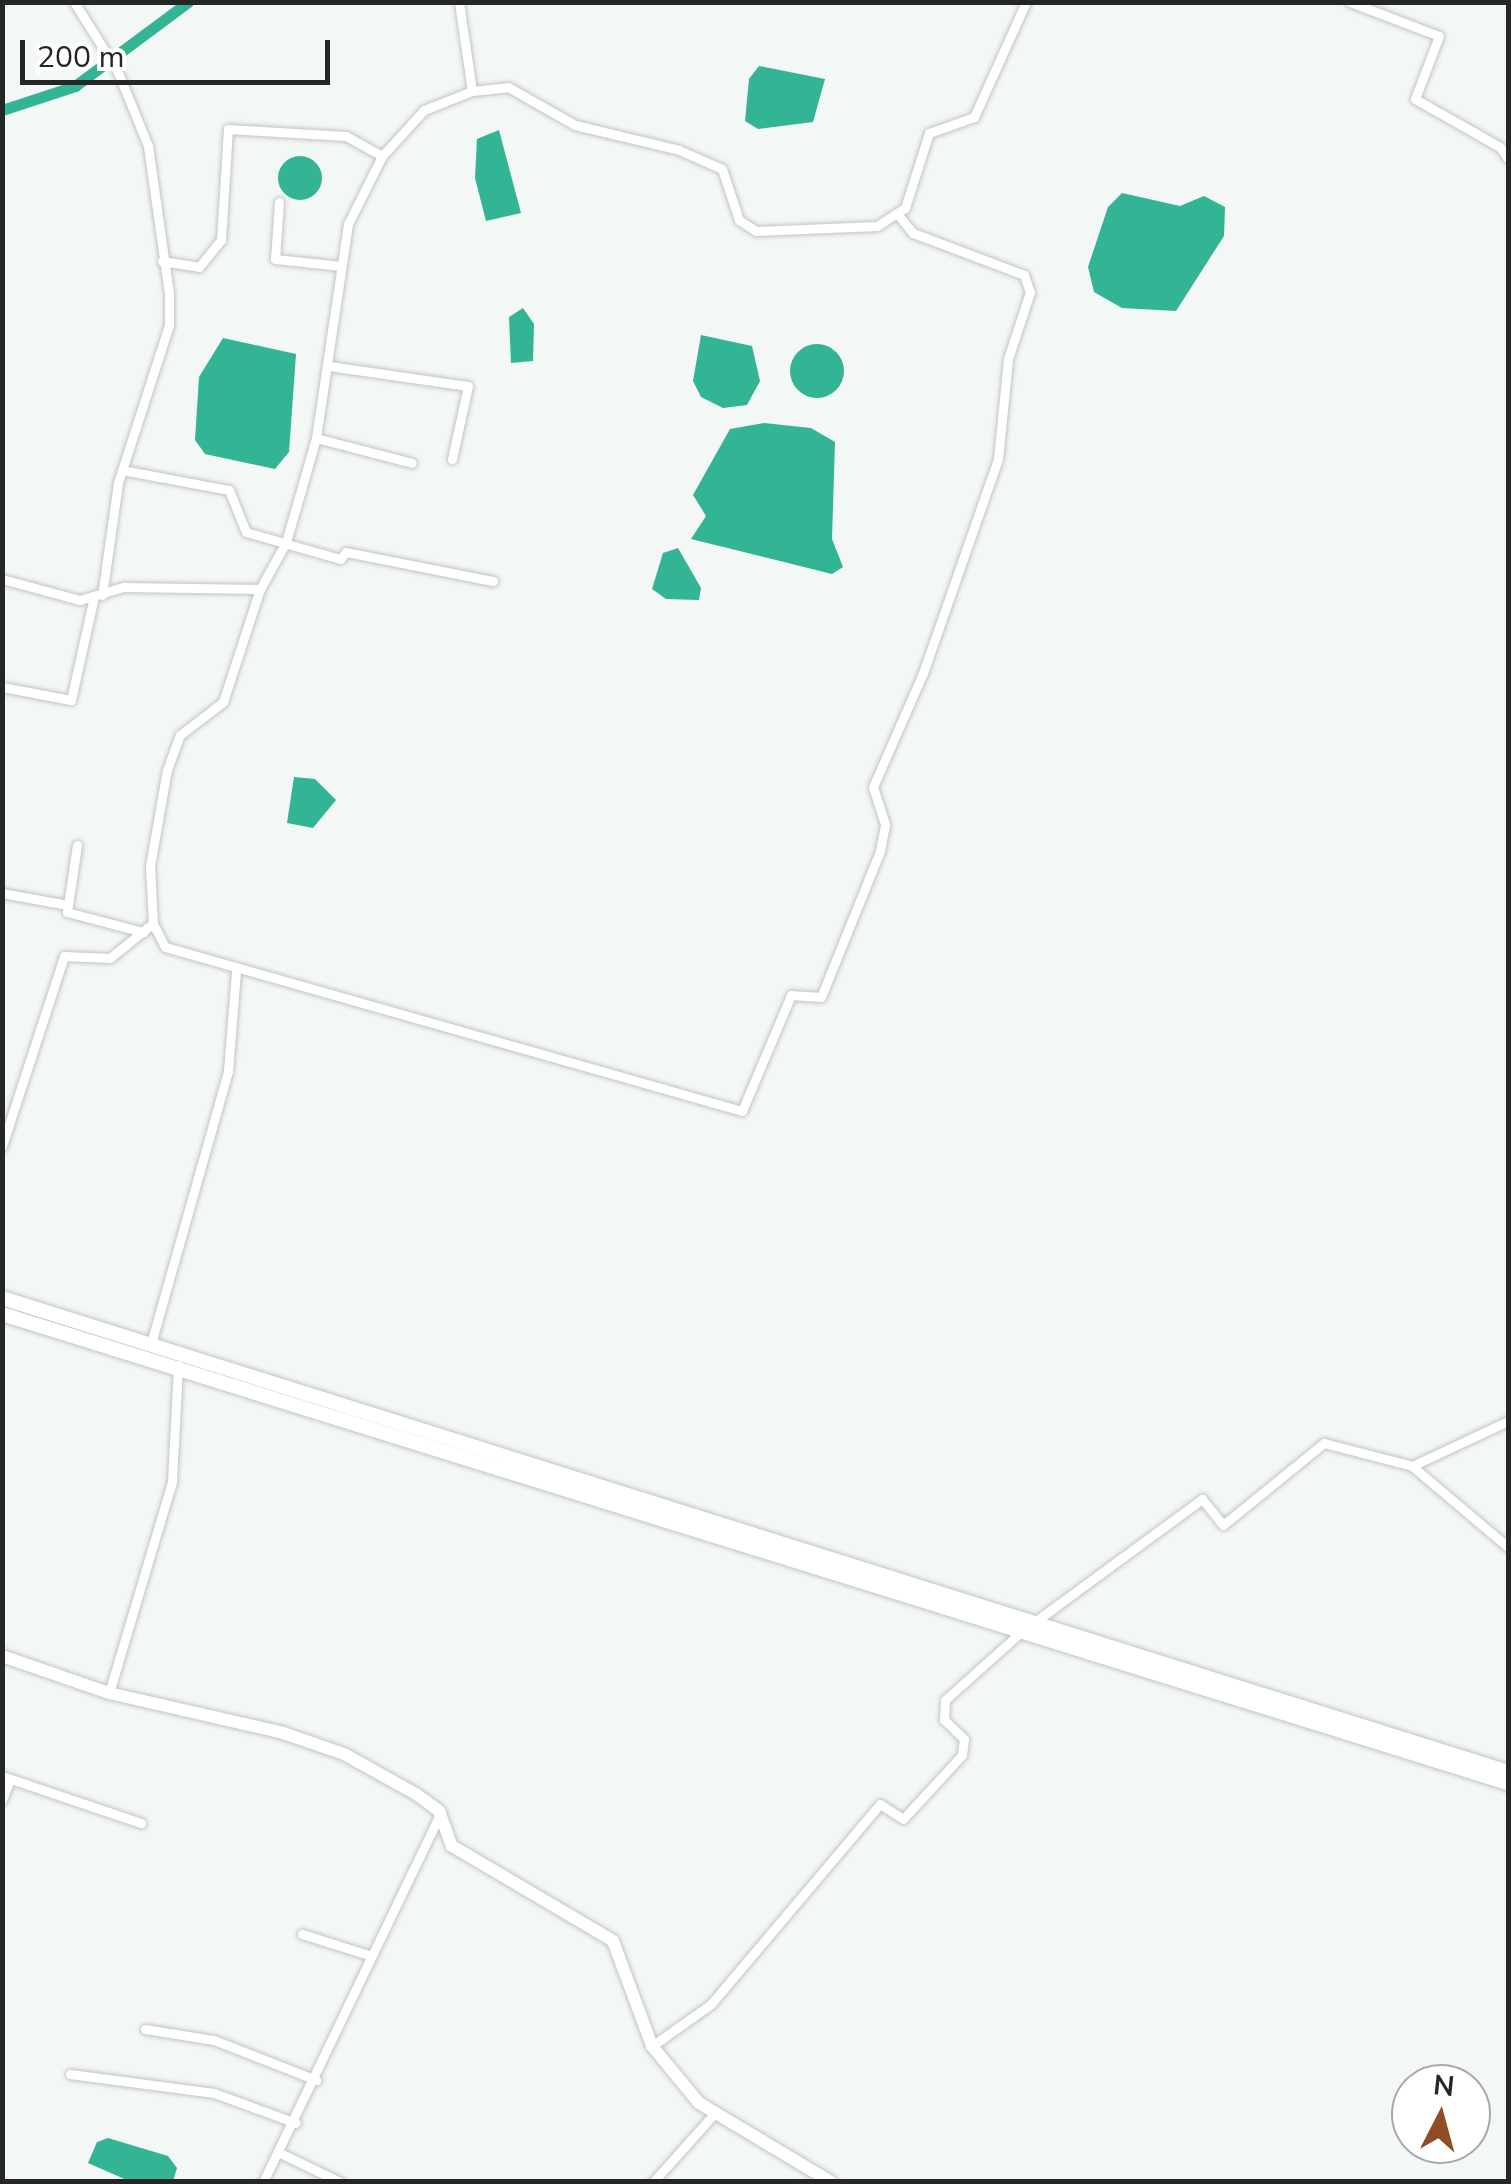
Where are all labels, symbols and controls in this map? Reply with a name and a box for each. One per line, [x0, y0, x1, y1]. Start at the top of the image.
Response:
scale bar [25, 20, 335, 82]
text: 200 m [37, 37, 124, 78]
north arrow [1391, 2064, 1491, 2164]
text: N [1432, 2066, 1456, 2106]

